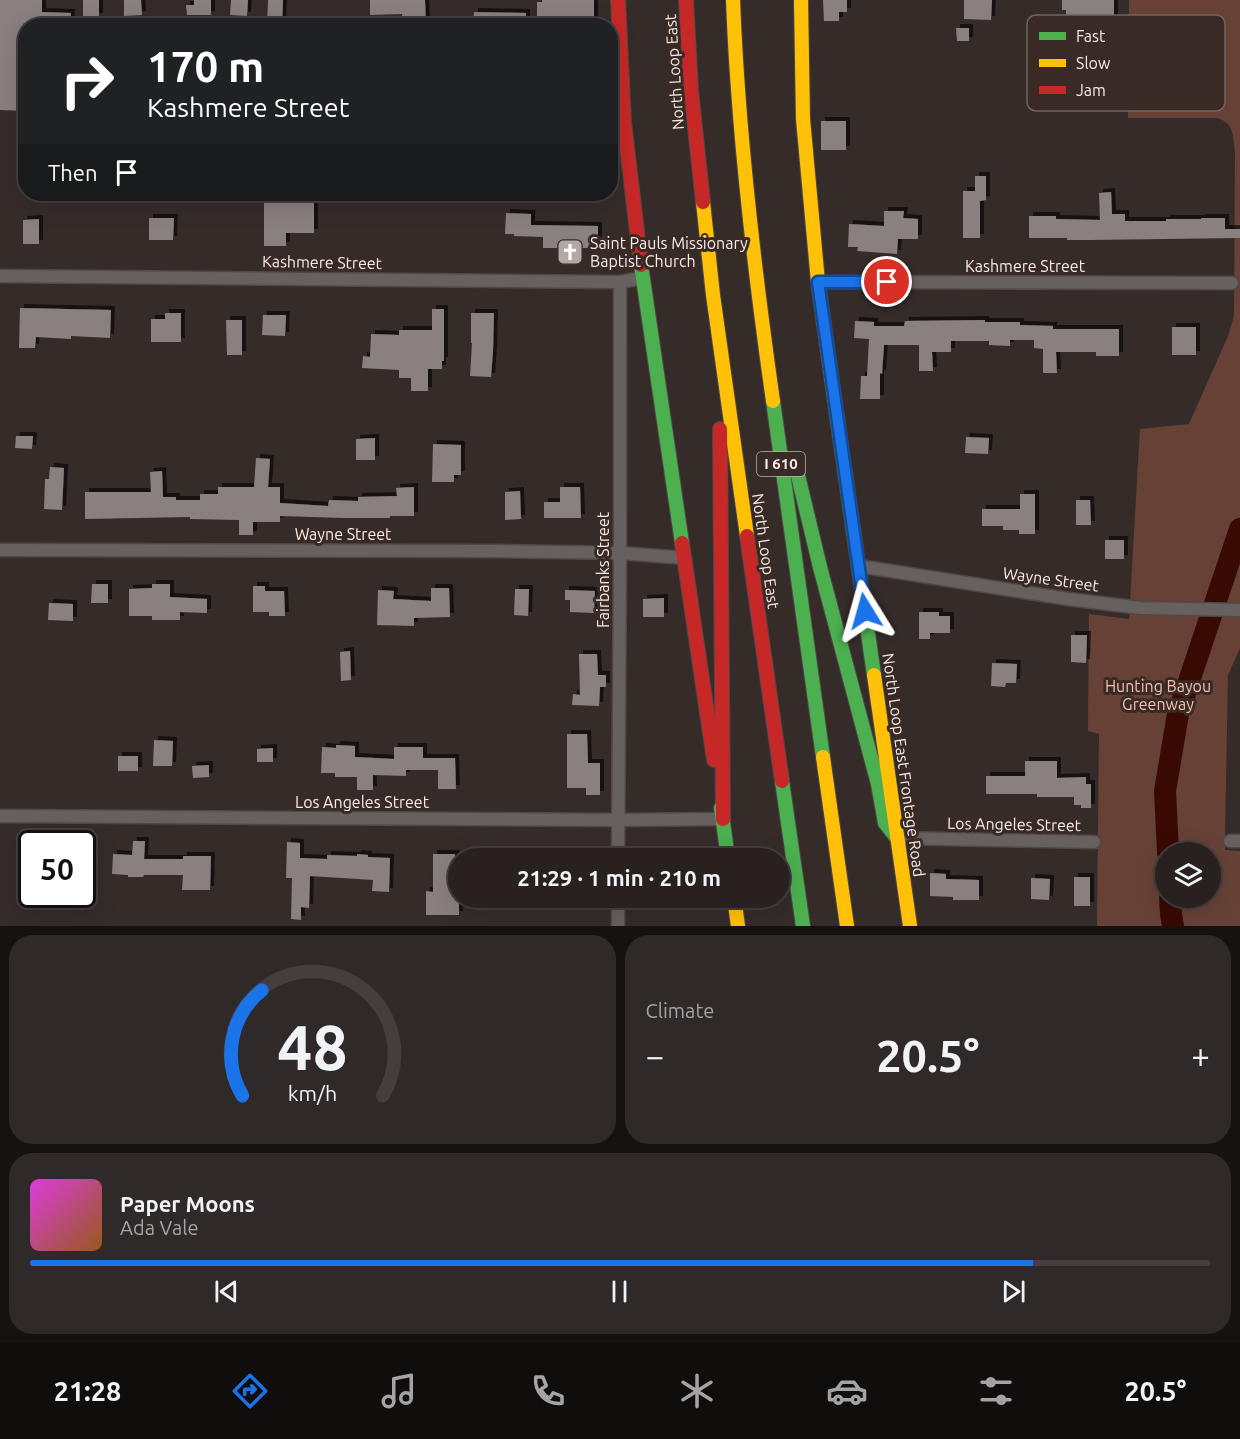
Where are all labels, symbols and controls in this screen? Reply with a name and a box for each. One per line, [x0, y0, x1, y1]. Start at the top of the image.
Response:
street label: North Loop East [661, 13, 687, 131]
legend [1027, 15, 1225, 111]
text: Fast [1076, 27, 1106, 45]
icon: right [48, 42, 126, 120]
text: 170 m [147, 43, 264, 90]
text: Slow [1076, 54, 1111, 72]
text: Jam [1076, 81, 1106, 99]
text: Kashmere Street [147, 92, 349, 122]
icon: arrive [110, 156, 143, 189]
text: Then [48, 160, 98, 185]
place label: Saint Pauls Missionary Baptist Church [590, 234, 748, 270]
church icon: Saint Pauls Missionary Baptist Church [555, 237, 585, 267]
street label: Kashmere Street [262, 252, 383, 272]
pin [861, 256, 912, 307]
street label: Kashmere Street [965, 257, 1086, 275]
icon: arrive [870, 265, 903, 298]
road number: I 610 [757, 452, 805, 476]
street label: North Loop East [749, 492, 783, 611]
street label: Fairbanks Street [594, 511, 612, 628]
street label: Wayne Street [295, 525, 392, 543]
street label: Wayne Street [1002, 563, 1101, 595]
position arrow [833, 579, 897, 643]
street label: North Loop East Frontage Road [879, 652, 929, 878]
park label: Hunting Bayou Greenway [1105, 677, 1211, 713]
street label: Los Angeles Street [295, 793, 430, 811]
street label: Los Angeles Street [947, 814, 1082, 834]
speed limit sign: 50 [18, 830, 96, 908]
map controls [1155, 842, 1221, 908]
button: layers [1155, 842, 1221, 908]
text: 21:29 · 1 min · 210 m [517, 865, 721, 890]
text: Climate [646, 999, 714, 1022]
text: 48 [277, 1012, 347, 1082]
text: 20.5° [876, 1030, 979, 1081]
text: − [646, 1037, 664, 1074]
text: + [1191, 1037, 1210, 1074]
text: km/h [287, 1082, 337, 1106]
text: Paper Moons [120, 1191, 255, 1216]
text: Ada Vale [120, 1216, 198, 1239]
icon: previous [210, 1275, 243, 1308]
icon: pause [603, 1275, 636, 1308]
icon: next [997, 1275, 1030, 1308]
icon: directions [229, 1370, 271, 1412]
icon: music [378, 1370, 420, 1412]
icon: phone [527, 1370, 569, 1412]
icon: climate [676, 1370, 718, 1412]
icon: car [826, 1370, 868, 1412]
icon: filters [975, 1370, 1017, 1412]
text: 21:28 [54, 1376, 121, 1406]
text: 20.5° [1124, 1376, 1186, 1406]

